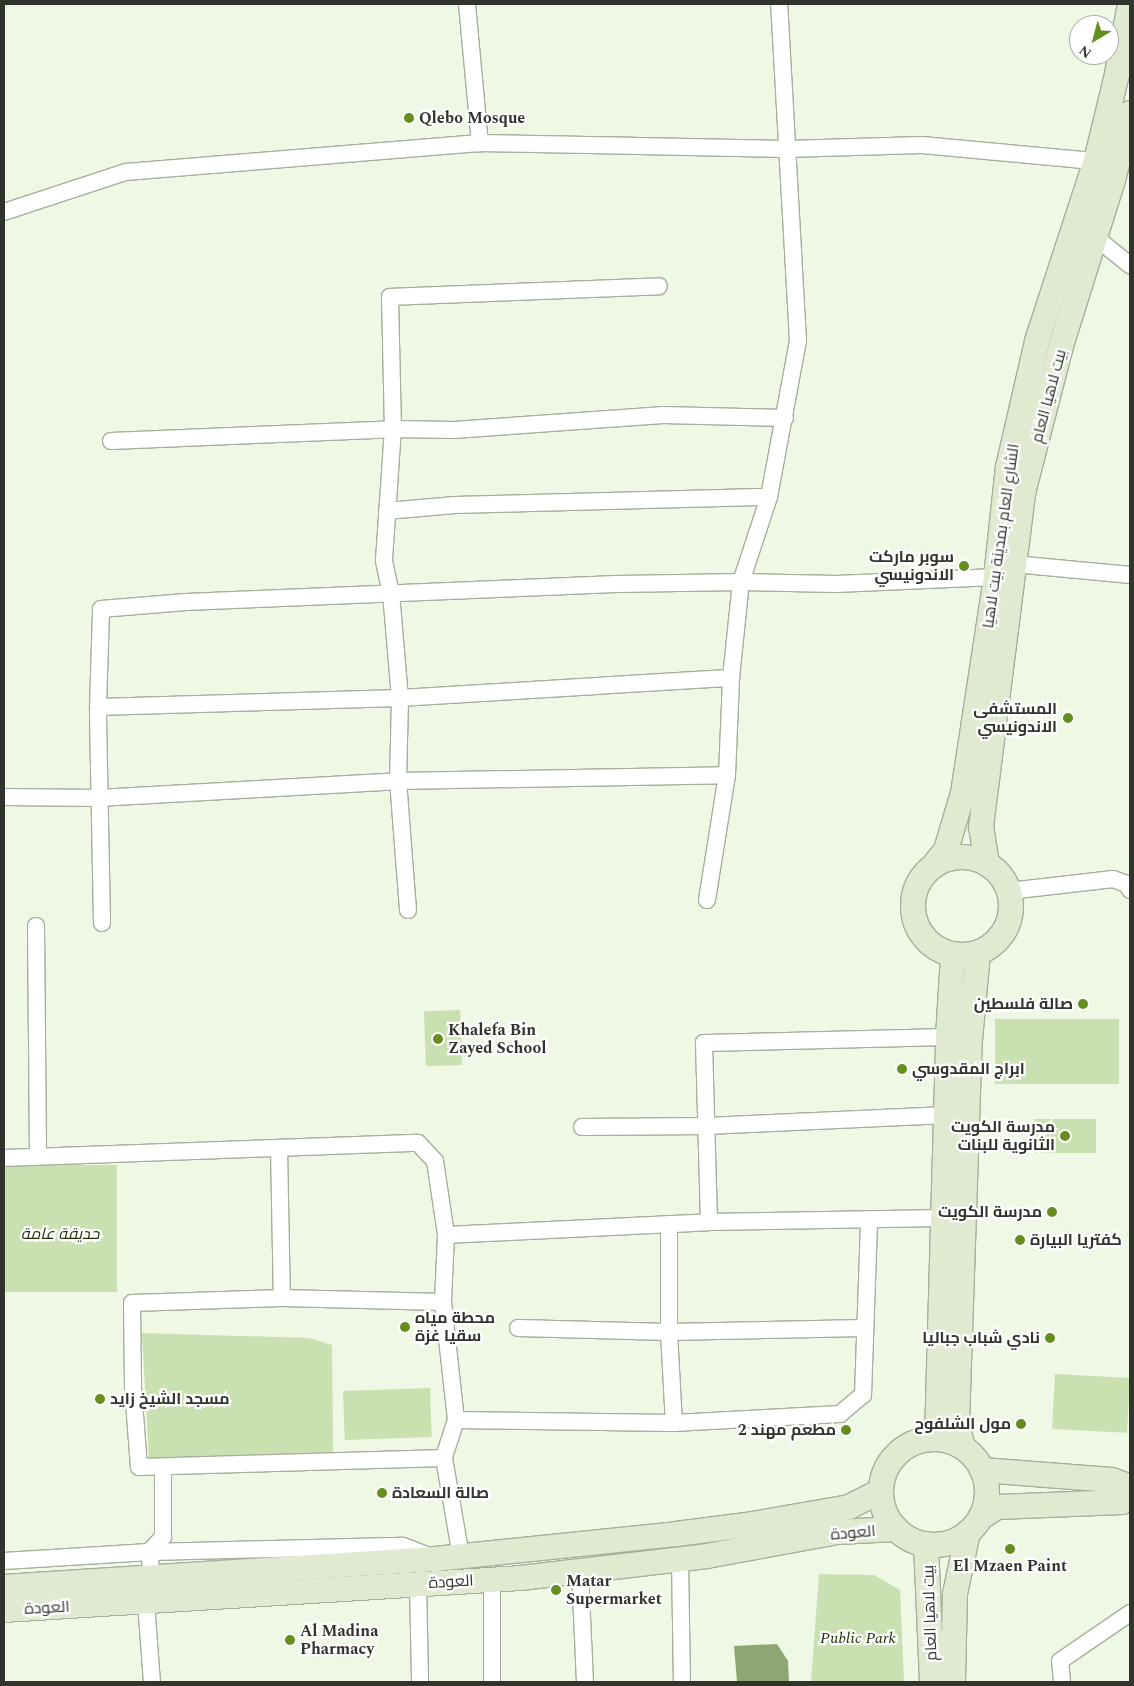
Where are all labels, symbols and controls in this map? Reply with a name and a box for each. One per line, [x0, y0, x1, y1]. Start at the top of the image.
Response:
north arrow [1069, 15, 1119, 65]
text: N [1074, 40, 1096, 63]
place label: Qlebo Mosque [419, 108, 525, 128]
marker: Qlebo Mosque [403, 112, 415, 124]
street label: بيت لاهيا العام [1027, 347, 1071, 445]
street label: الشارع العام بمدينة بيت لاهيا [979, 442, 1023, 630]
place label: سوبر ماركت الاندونيسي [869, 547, 954, 585]
marker: سوبر ماركت الاندونيسي [958, 560, 970, 572]
place label: المستشفى الاندونيسي [973, 699, 1057, 737]
marker: المستشفى الاندونيسي [1061, 711, 1075, 725]
place label: صالة فلسطين [974, 994, 1073, 1014]
marker: صالة فلسطين [1077, 998, 1089, 1010]
place label: Khalefa Bin Zayed School [448, 1020, 546, 1058]
marker: Khalefa Bin Zayed School [432, 1033, 444, 1045]
place label: ابراج المقدوسي [912, 1059, 1025, 1079]
marker: ابراج المقدوسي [896, 1063, 908, 1075]
place label: مدرسة الكويت الثانوية للبنات [951, 1117, 1055, 1155]
marker: مدرسة الكويت الثانوية للبنات [1059, 1130, 1071, 1142]
place label: مدرسة الكويت [938, 1202, 1042, 1222]
marker: مدرسة الكويت [1046, 1206, 1058, 1218]
park label: حديقة عامة [21, 1224, 99, 1244]
place label: كفتريا البيارة [1030, 1230, 1122, 1250]
marker: كفتريا البيارة [1014, 1234, 1026, 1246]
place label: محطة مياه سقيا غزة [415, 1308, 495, 1346]
marker: محطة مياه سقيا غزة [399, 1321, 411, 1333]
place label: نادي شباب جباليا [922, 1328, 1040, 1348]
marker: نادي شباب جباليا [1044, 1332, 1056, 1344]
place label: مسجد الشيخ زايد [110, 1389, 230, 1409]
marker: مسجد الشيخ زايد [94, 1393, 106, 1405]
place label: مول الشلفوح [914, 1414, 1011, 1434]
marker: مول الشلفوح [1015, 1418, 1027, 1430]
place label: مطعم مهند 2 [738, 1420, 836, 1440]
marker: مطعم مهند 2 [840, 1424, 852, 1436]
place label: صالة السعادة [392, 1483, 489, 1503]
marker: صالة السعادة [376, 1487, 388, 1499]
street label: العودة [830, 1521, 876, 1545]
marker: El Mzaen Paint [1004, 1543, 1016, 1555]
place label: El Mzaen Paint [953, 1556, 1067, 1576]
street label: بيت لاهيا العام [919, 1565, 941, 1661]
street label: العودة [428, 1571, 474, 1593]
place label: Matar Supermarket [566, 1571, 662, 1609]
marker: Matar Supermarket [550, 1584, 562, 1596]
street label: العودة [24, 1597, 70, 1619]
place label: Al Madina Pharmacy [300, 1621, 378, 1659]
park label: Public Park [820, 1628, 896, 1648]
marker: Al Madina Pharmacy [284, 1634, 296, 1646]

